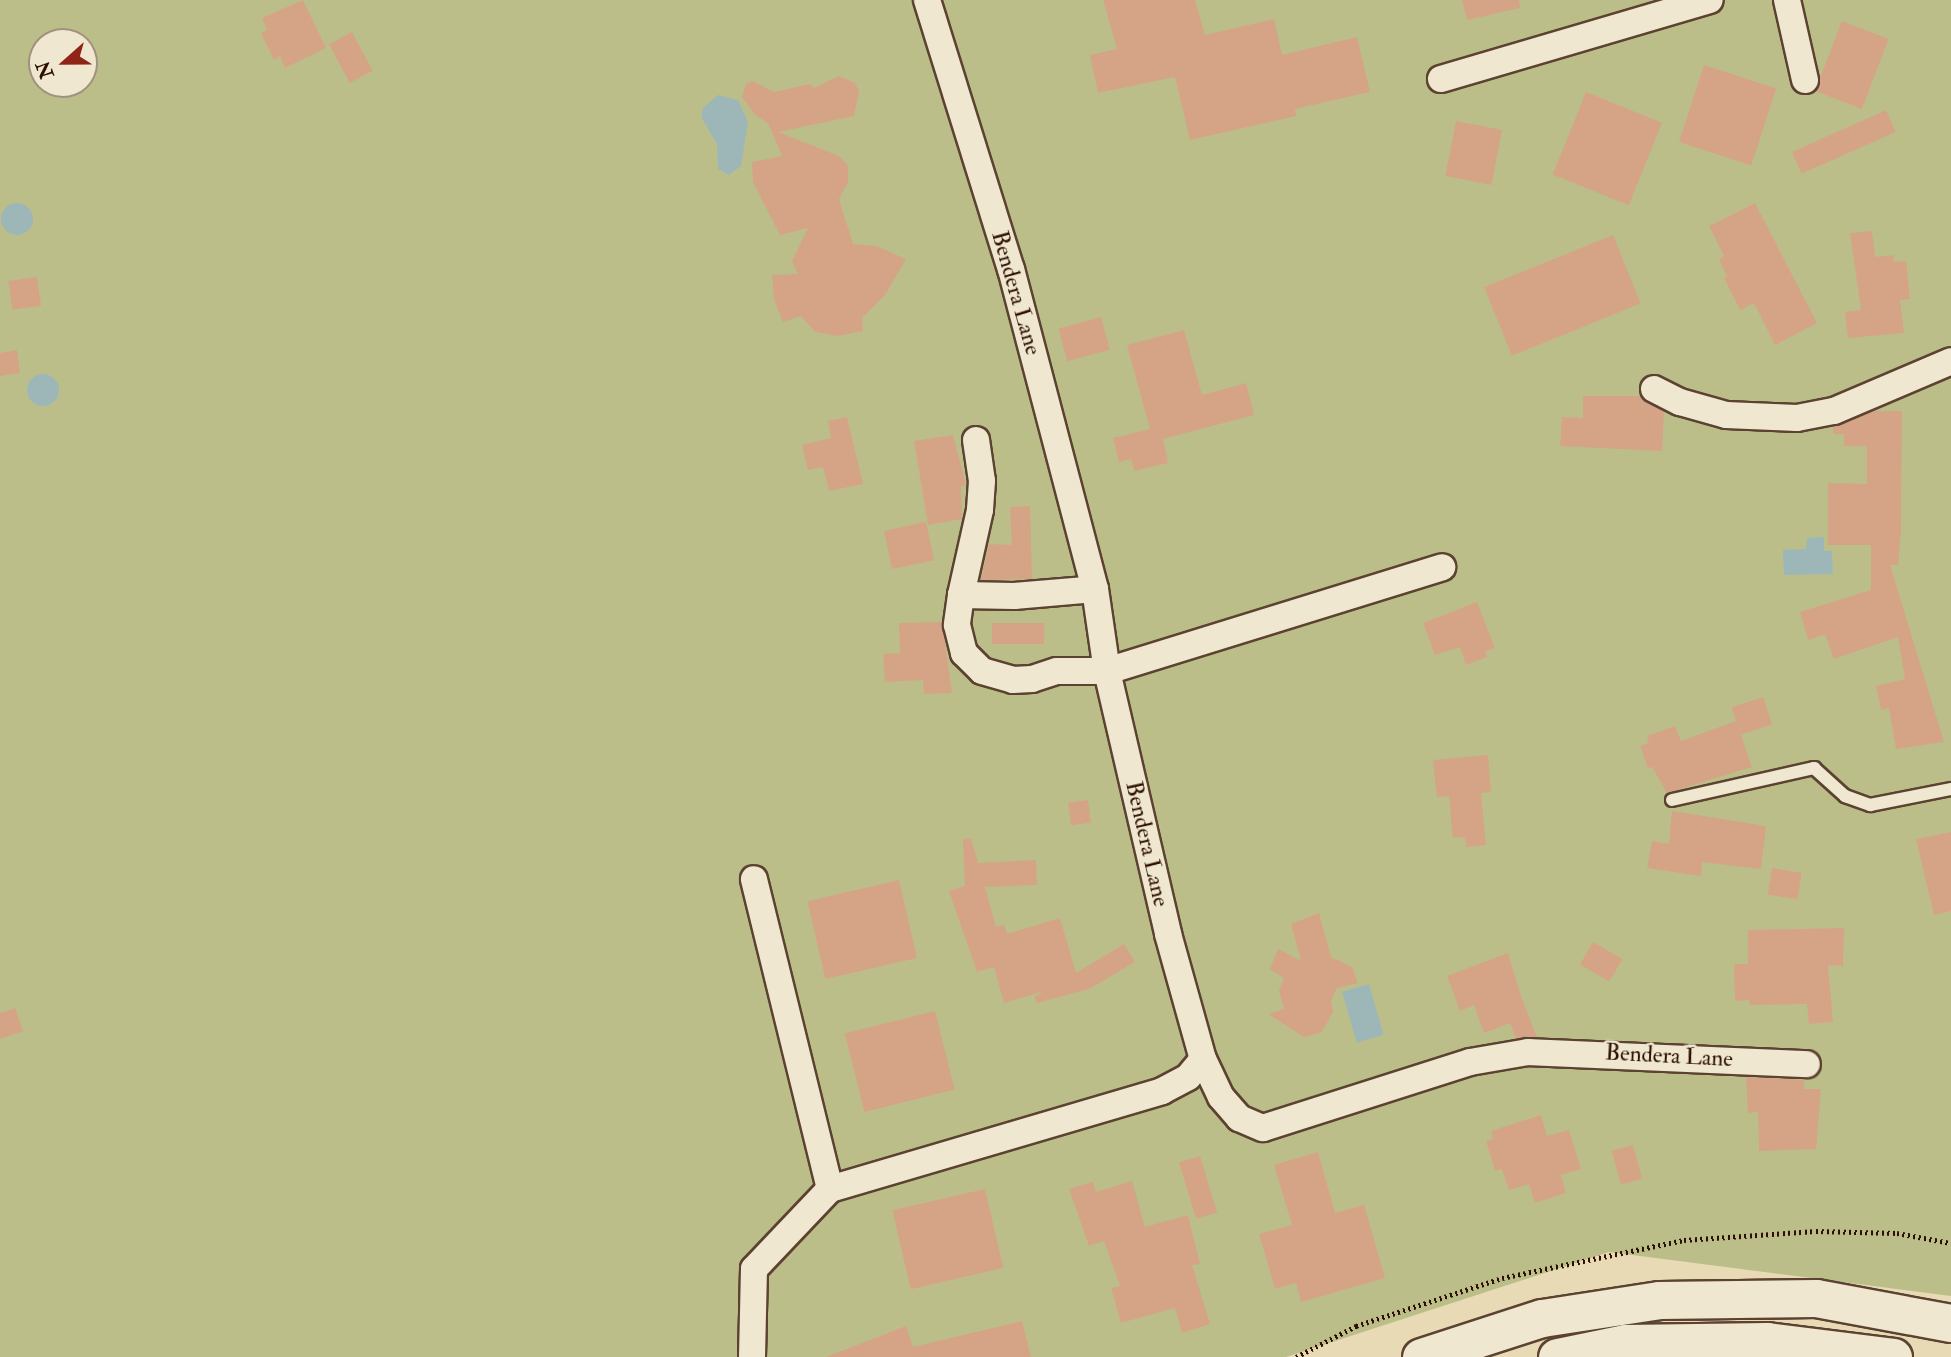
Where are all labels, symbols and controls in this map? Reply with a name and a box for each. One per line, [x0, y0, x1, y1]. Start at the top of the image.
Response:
north arrow [28, 28, 98, 98]
text: N [31, 58, 60, 82]
street label: Bendera Lane [985, 228, 1047, 358]
street label: Bendera Lane [1119, 779, 1175, 909]
street label: Bendera Lane [1604, 1039, 1734, 1073]

